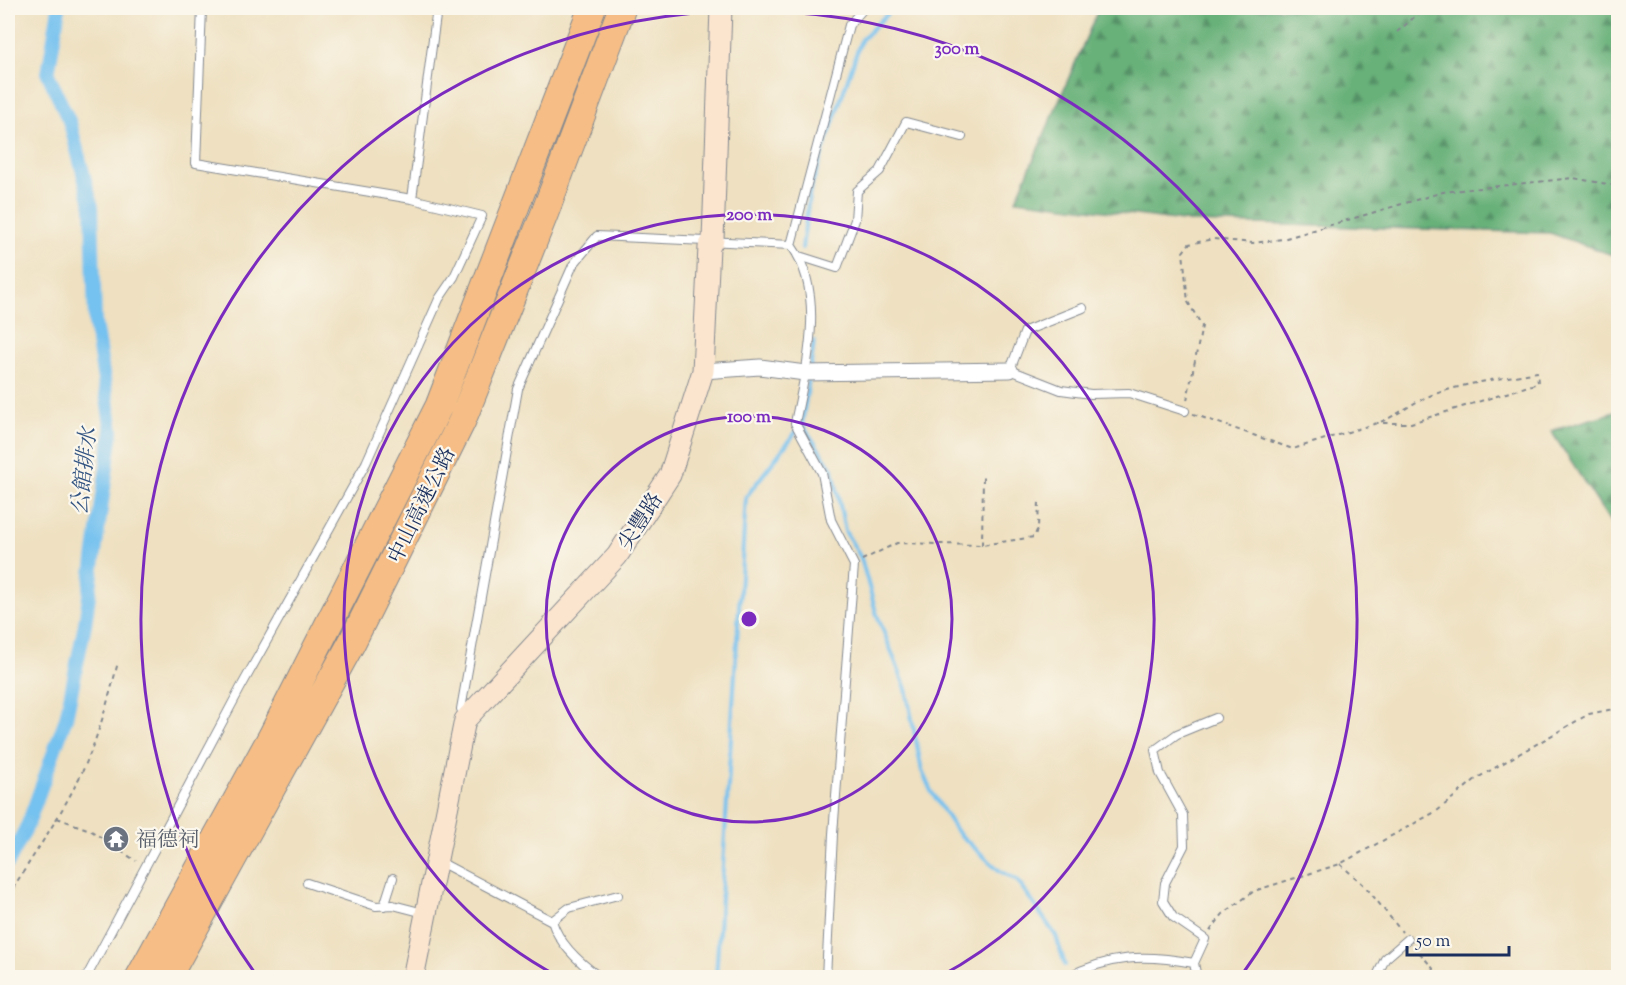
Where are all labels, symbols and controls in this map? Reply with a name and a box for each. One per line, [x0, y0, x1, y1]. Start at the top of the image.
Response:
text: 300 m [935, 37, 980, 63]
text: 200 m [726, 203, 772, 229]
text: 100 m [727, 405, 771, 431]
water label: 公館排水 [65, 424, 107, 517]
street label: 中山高速公路 [382, 443, 464, 569]
street label: 尖豐路 [612, 488, 671, 557]
centre of rings [739, 609, 759, 629]
temple icon: 福德祠 [101, 824, 131, 854]
place label: 福德祠 [136, 826, 199, 856]
scale bar [1407, 919, 1509, 957]
text: 50 m [1415, 929, 1451, 955]

